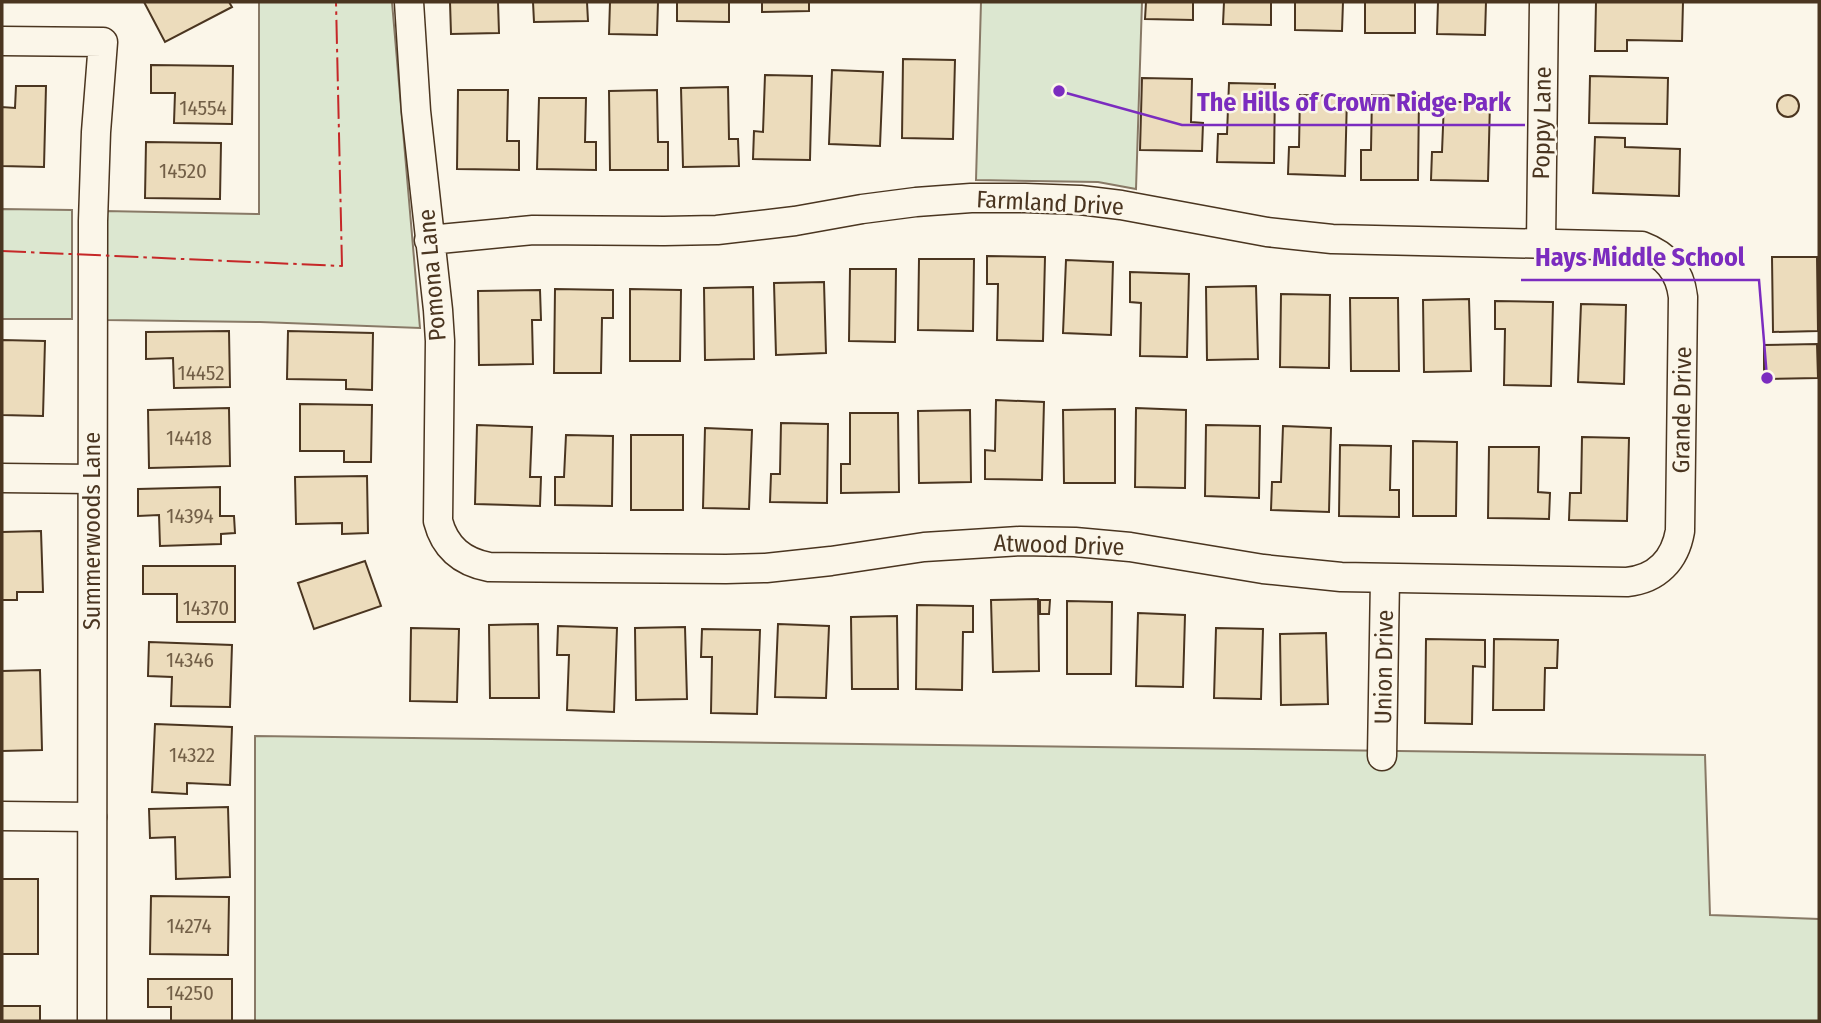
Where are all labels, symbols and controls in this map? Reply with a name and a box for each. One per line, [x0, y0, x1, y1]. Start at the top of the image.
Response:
street label: Poppy Lane [1527, 66, 1557, 180]
callout: The Hills of Crown Ridge Park [1182, 78, 1525, 125]
text: The Hills of Crown Ridge Park [1197, 87, 1512, 118]
house number: 14554 [179, 95, 227, 121]
house number: 14520 [159, 158, 207, 184]
street label: Farmland Drive [976, 185, 1124, 221]
street label: Pomona Lane [412, 208, 452, 342]
callout: Hays Middle School [1521, 233, 1759, 280]
text: Hays Middle School [1535, 242, 1746, 273]
street label: Grande Drive [1667, 346, 1697, 474]
house number: 14452 [178, 360, 225, 386]
house number: 14418 [166, 425, 212, 451]
street label: Summerwoods Lane [78, 432, 106, 630]
house number: 14394 [166, 503, 214, 529]
street label: Atwood Drive [993, 529, 1125, 561]
house number: 14370 [183, 595, 229, 621]
street label: Union Drive [1369, 609, 1399, 725]
house number: 14346 [166, 647, 214, 673]
house number: 14322 [169, 742, 215, 768]
house number: 14274 [166, 913, 212, 939]
house number: 14250 [166, 980, 214, 1006]

